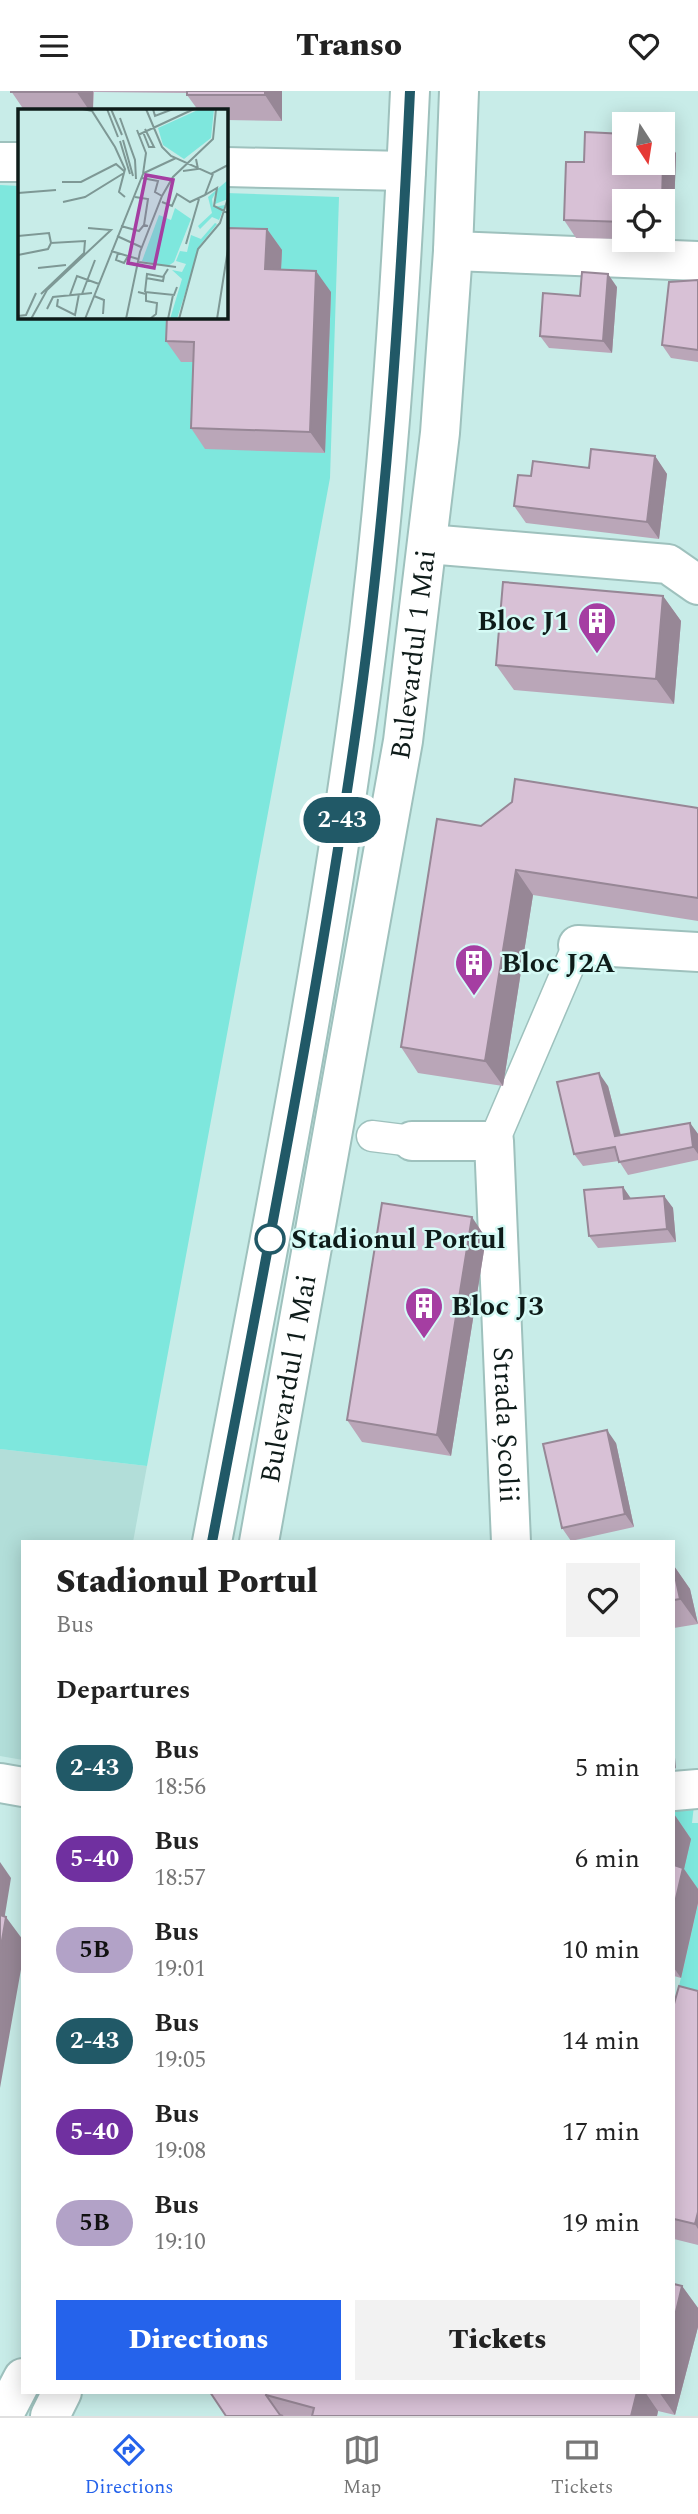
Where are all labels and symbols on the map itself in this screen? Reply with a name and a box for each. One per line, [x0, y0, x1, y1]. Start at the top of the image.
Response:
inset map [18, 109, 228, 319]
north arrow [612, 112, 676, 175]
street label: Bulevardul 1 Mai [379, 547, 447, 763]
place label: Bloc J1 [477, 600, 570, 643]
building icon: Bloc J1 [576, 600, 618, 655]
line badge: 2-43 [293, 797, 391, 843]
building icon: Bloc J2A [453, 942, 495, 997]
place label: Bloc J2A [501, 942, 616, 985]
place label: Stadionul Portul [291, 1218, 506, 1261]
marker: Stadionul Portul [255, 1224, 285, 1254]
street label: Bulevardul 1 Mai [249, 1271, 328, 1486]
building icon: Bloc J3 [403, 1285, 445, 1340]
place label: Bloc J3 [451, 1285, 544, 1328]
street label: Strada Școlii [481, 1346, 531, 1504]

